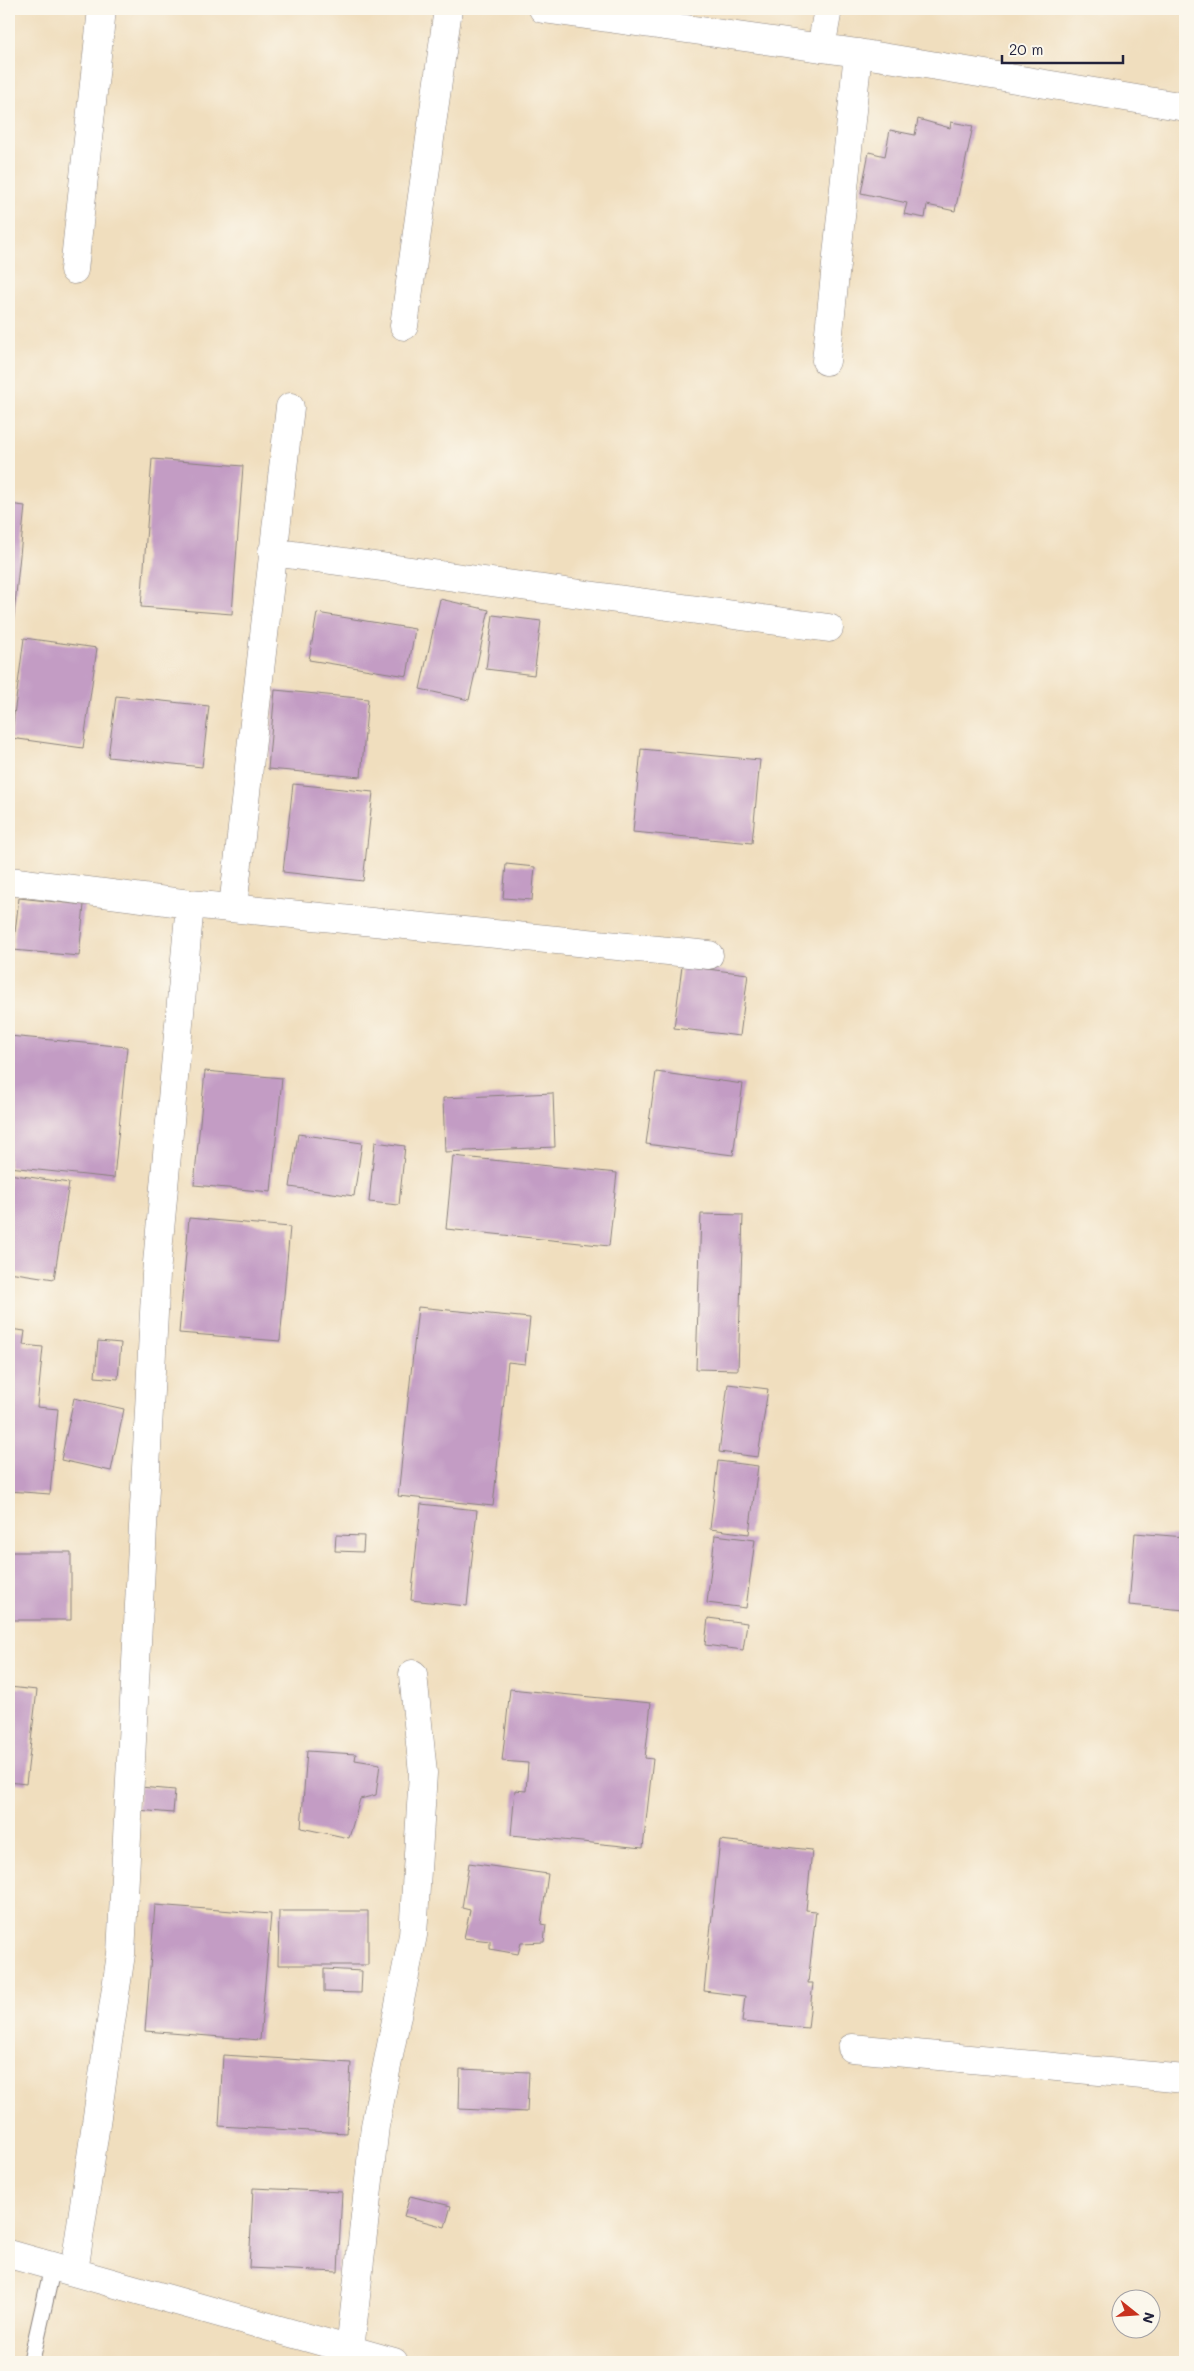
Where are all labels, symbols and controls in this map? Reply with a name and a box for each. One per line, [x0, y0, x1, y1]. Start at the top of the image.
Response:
scale bar [1002, 32, 1123, 64]
text: 20 m [1009, 39, 1043, 59]
north arrow [1112, 2288, 1162, 2338]
text: N [1138, 2310, 1160, 2326]

